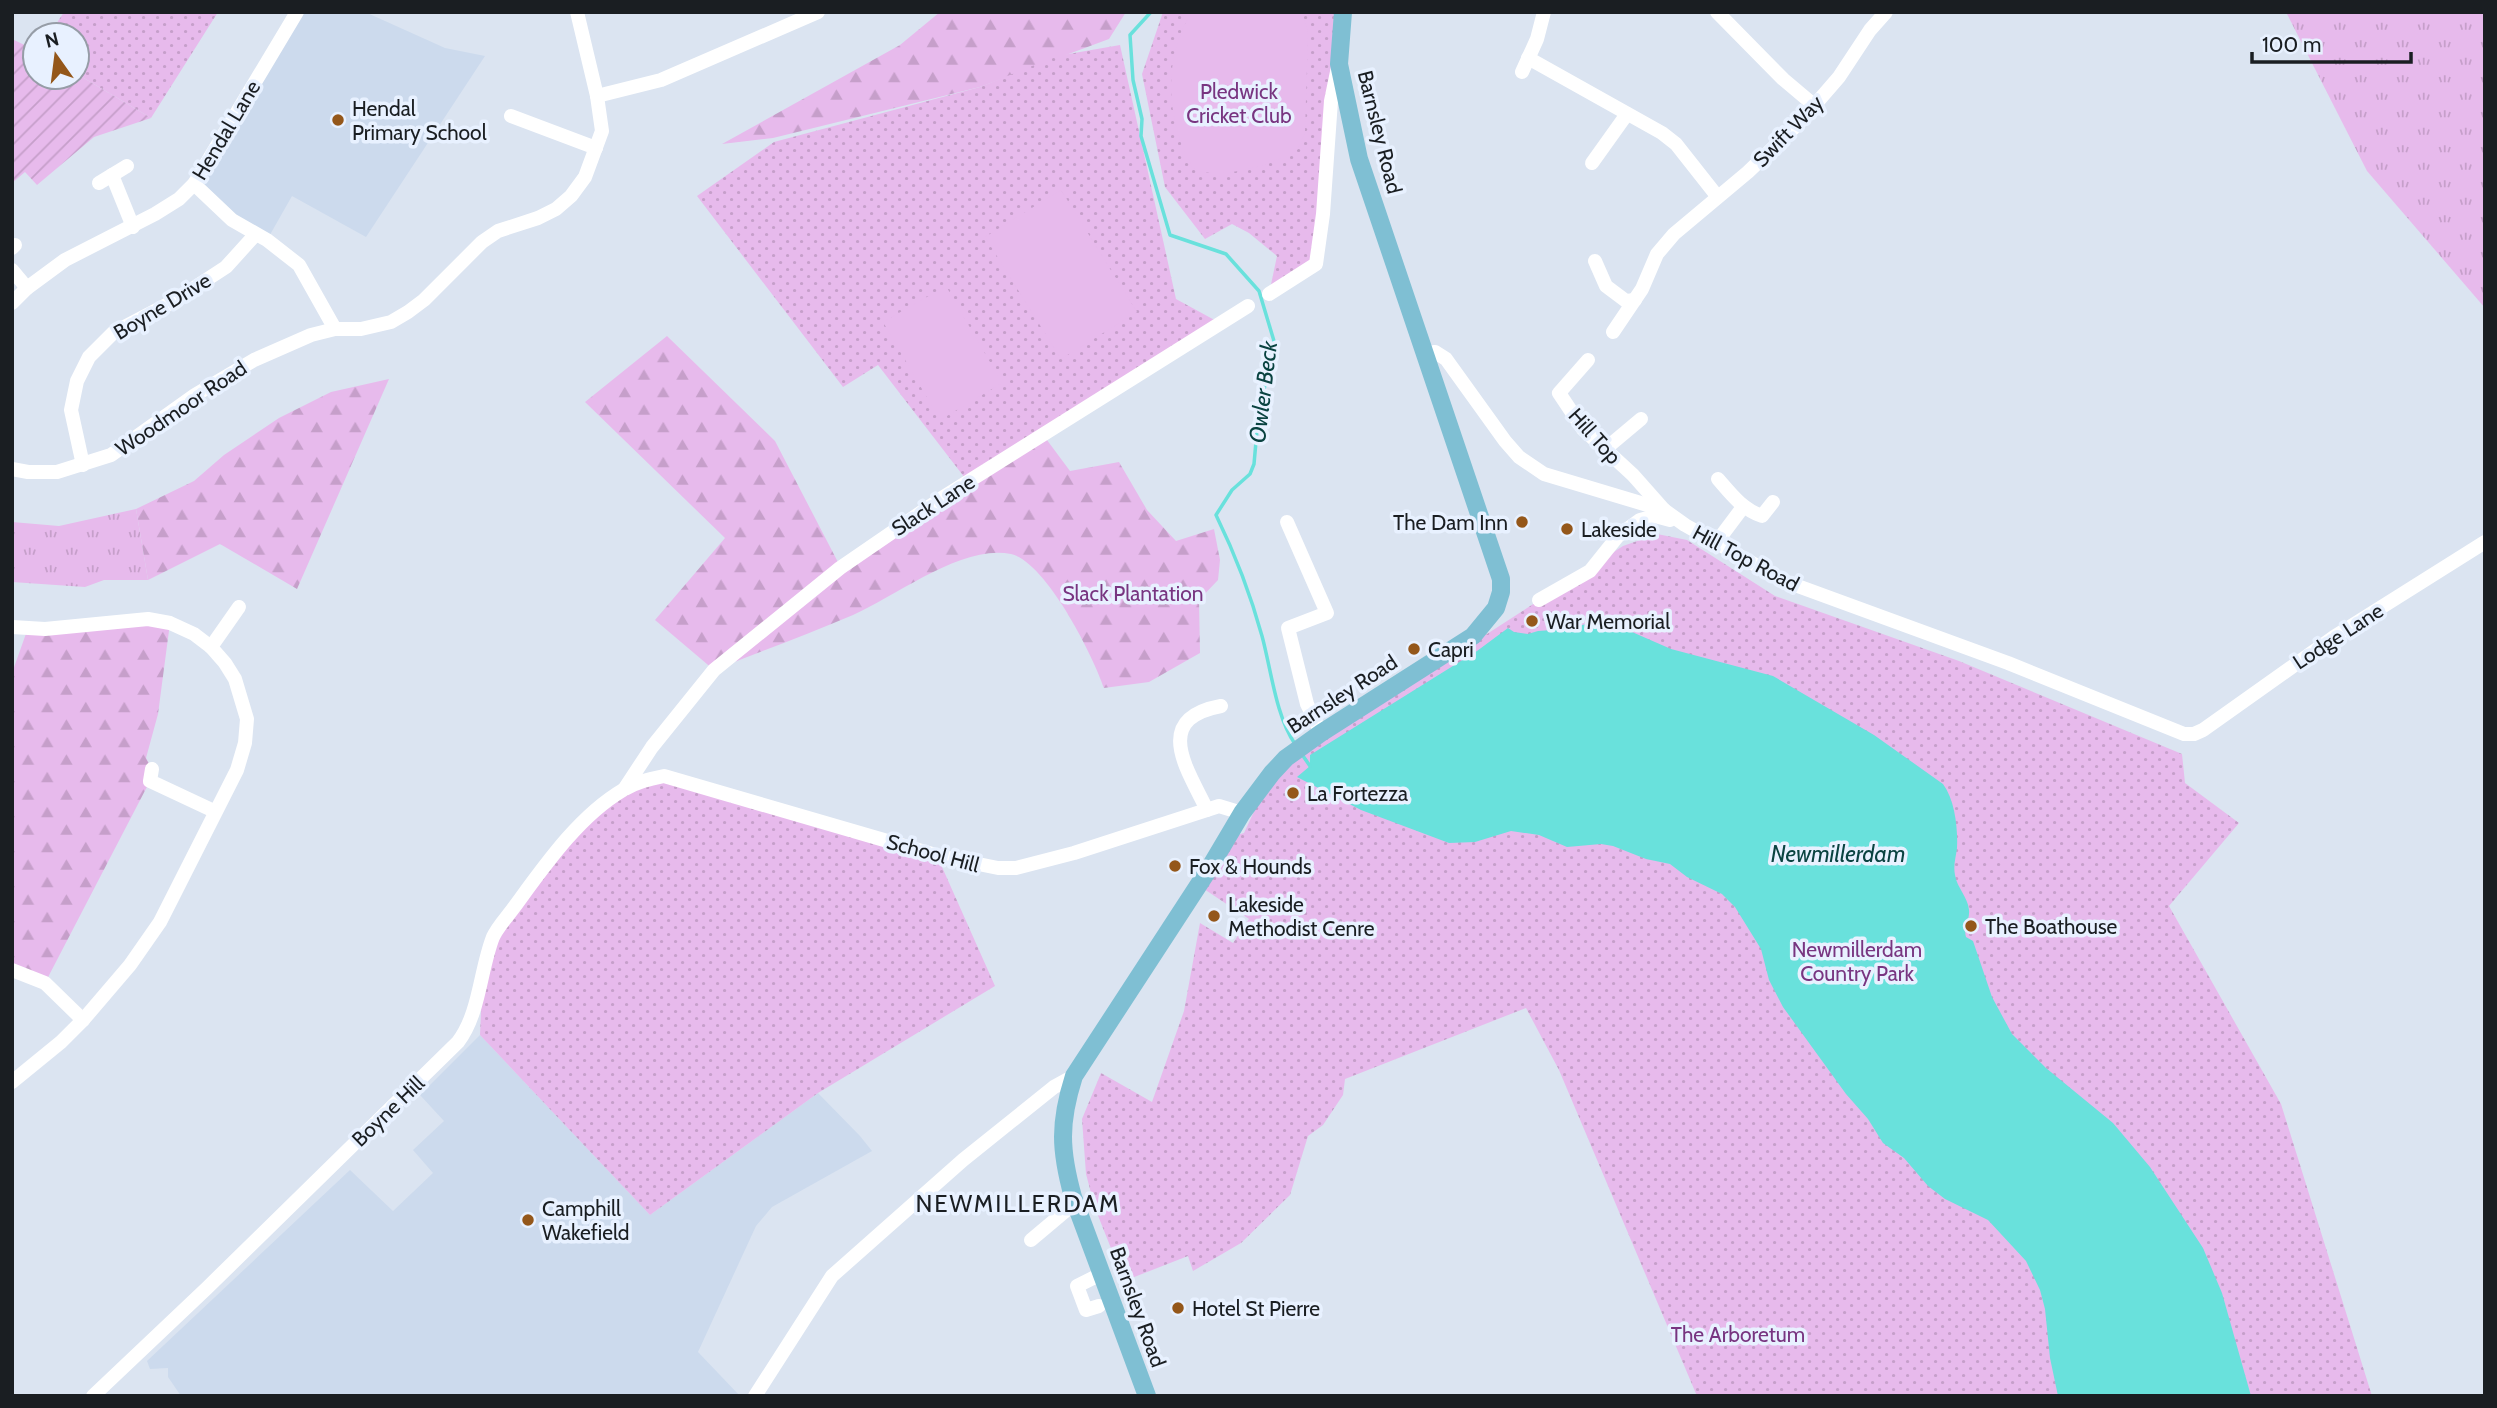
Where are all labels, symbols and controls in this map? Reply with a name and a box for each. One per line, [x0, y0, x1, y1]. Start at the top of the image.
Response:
north arrow [21, 21, 91, 91]
scale bar [2252, 21, 2411, 65]
text: N [43, 27, 61, 53]
text: 100 m [2262, 32, 2321, 57]
street label: Barnsley Road [1353, 68, 1407, 196]
street label: Hendal Lane [187, 76, 266, 184]
park label: Pledwick Cricket Club [1186, 79, 1292, 128]
street label: Swift Way [1748, 90, 1828, 172]
place label: Hendal Primary School [352, 96, 487, 145]
marker: Hendal Primary School [330, 112, 346, 128]
street label: Boyne Drive [109, 267, 215, 345]
water label: Owler Beck [1243, 339, 1283, 444]
street label: Woodmoor Road [111, 355, 251, 461]
street label: Hill Top [1563, 403, 1627, 469]
street label: Slack Lane [887, 469, 979, 541]
place label: The Dam Inn [1393, 510, 1508, 535]
marker: The Dam Inn [1514, 514, 1530, 530]
place label: Lakeside [1581, 517, 1657, 542]
street label: Hill Top Road [1689, 520, 1803, 596]
marker: Lakeside [1559, 521, 1575, 537]
park label: Slack Plantation [1062, 581, 1204, 606]
street label: Lodge Lane [2288, 597, 2388, 674]
place label: War Memorial [1546, 609, 1670, 634]
marker: War Memorial [1524, 613, 1540, 629]
place label: Capri [1428, 637, 1474, 662]
marker: Capri [1406, 641, 1422, 657]
street label: Barnsley Road [1282, 649, 1402, 739]
place label: La Fortezza [1307, 781, 1408, 806]
marker: La Fortezza [1285, 785, 1301, 801]
street label: School Hill [884, 829, 982, 877]
water label: Newmillerdam [1771, 840, 1905, 868]
place label: Fox & Hounds [1189, 854, 1312, 879]
marker: Fox & Hounds [1167, 858, 1183, 874]
place label: Lakeside Methodist Cenre [1228, 892, 1375, 941]
marker: Lakeside Methodist Cenre [1206, 908, 1222, 924]
place label: The Boathouse [1985, 914, 2118, 939]
marker: The Boathouse [1963, 918, 1979, 934]
park label: Newmillerdam Country Park [1792, 937, 1922, 986]
street label: Boyne Hill [347, 1070, 429, 1151]
district label: NEWMILLERDAM [915, 1189, 1121, 1218]
place label: Camphill Wakefield [542, 1196, 629, 1245]
marker: Camphill Wakefield [520, 1212, 536, 1228]
street label: Barnsley Road [1105, 1243, 1171, 1371]
place label: Hotel St Pierre [1192, 1296, 1320, 1321]
marker: Hotel St Pierre [1170, 1300, 1186, 1316]
park label: The Arboretum [1671, 1322, 1805, 1347]

